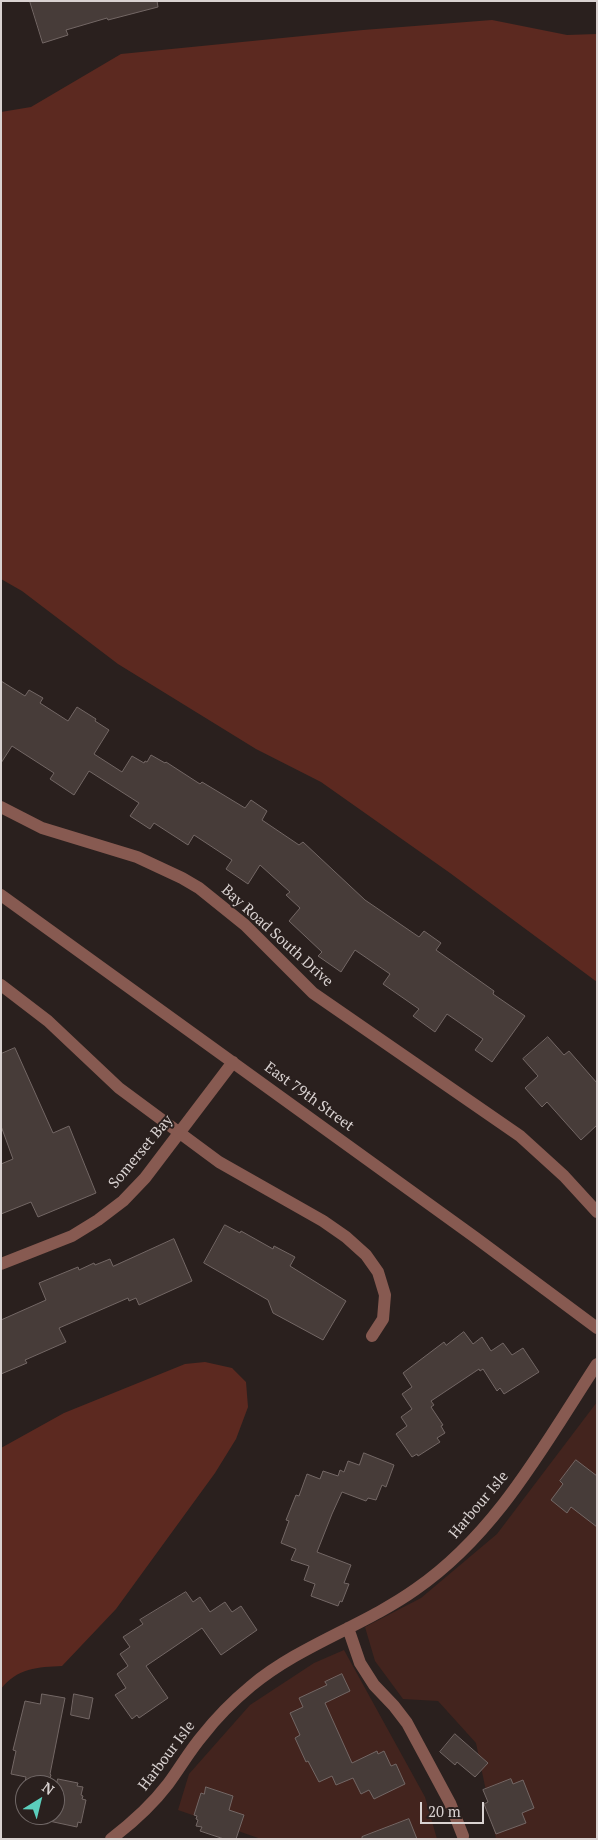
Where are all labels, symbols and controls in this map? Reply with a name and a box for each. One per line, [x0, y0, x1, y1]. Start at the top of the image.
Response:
street label: Bay Road South Drive [218, 881, 336, 991]
street label: East 79th Street [261, 1059, 357, 1135]
street label: Somerset Bay [105, 1112, 177, 1192]
street label: Harbour Isle [446, 1468, 512, 1542]
street label: Harbour Isle [135, 1718, 199, 1794]
north arrow [15, 1775, 65, 1825]
text: N [39, 1777, 58, 1799]
scale bar [423, 1792, 487, 1824]
text: 20 m [428, 1801, 461, 1821]

